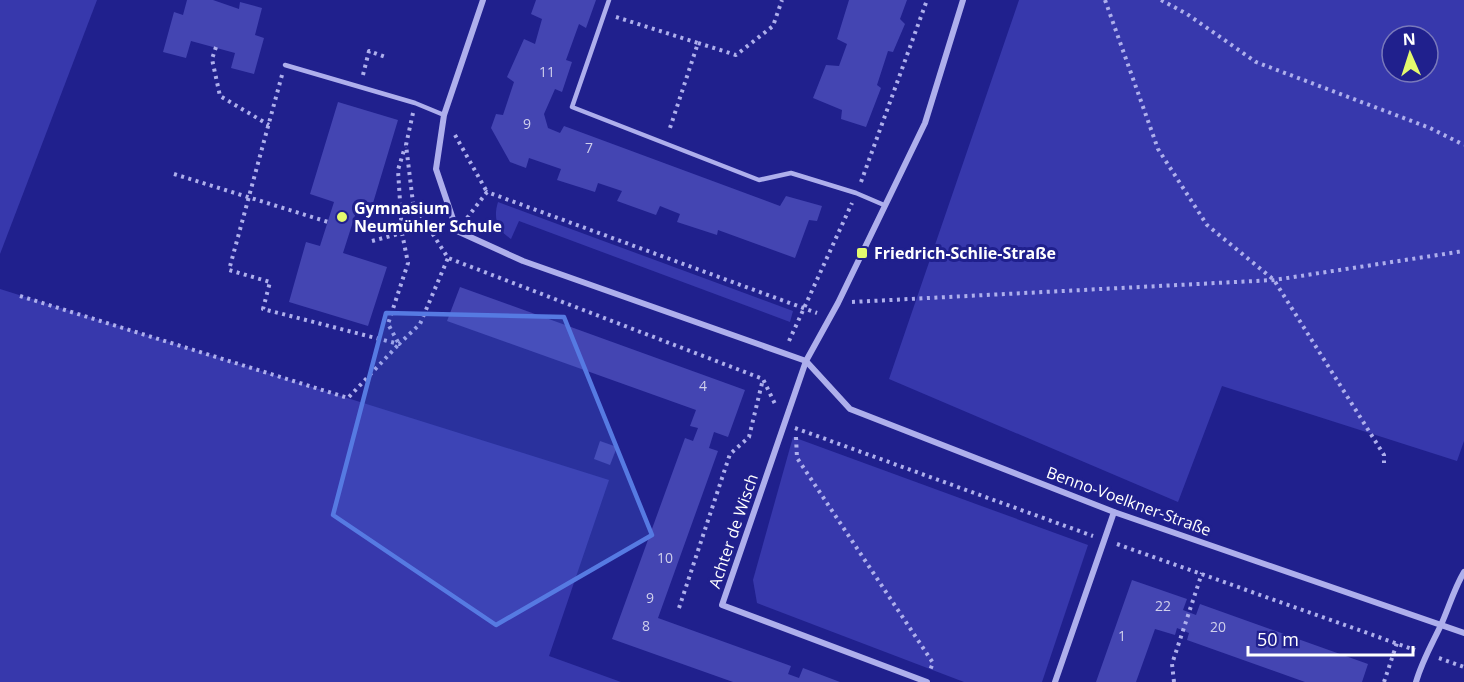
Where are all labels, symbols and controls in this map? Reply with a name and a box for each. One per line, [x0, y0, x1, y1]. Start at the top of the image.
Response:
north arrow [1380, 24, 1440, 84]
text: N [1402, 28, 1416, 50]
house number: 11 [539, 62, 555, 81]
house number: 9 [523, 114, 531, 133]
house number: 7 [585, 138, 593, 157]
place label: Gymnasium Neumühler Schule [354, 197, 502, 237]
marker: Gymnasium Neumühler Schule [335, 210, 349, 224]
place label: Friedrich-Schlie-Straße [874, 242, 1056, 264]
marker: Friedrich-Schlie-Straße [855, 246, 869, 260]
house number: 4 [699, 376, 707, 395]
street label: Benno-Voelkner-Straße [1044, 461, 1214, 541]
street label: Achter de Wisch [703, 471, 763, 591]
house number: 10 [657, 548, 673, 567]
house number: 9 [646, 588, 654, 607]
house number: 22 [1155, 596, 1171, 615]
house number: 8 [642, 616, 650, 635]
house number: 20 [1210, 617, 1226, 636]
scale bar [1248, 619, 1413, 657]
house number: 1 [1118, 626, 1126, 645]
text: 50 m [1257, 627, 1299, 651]

